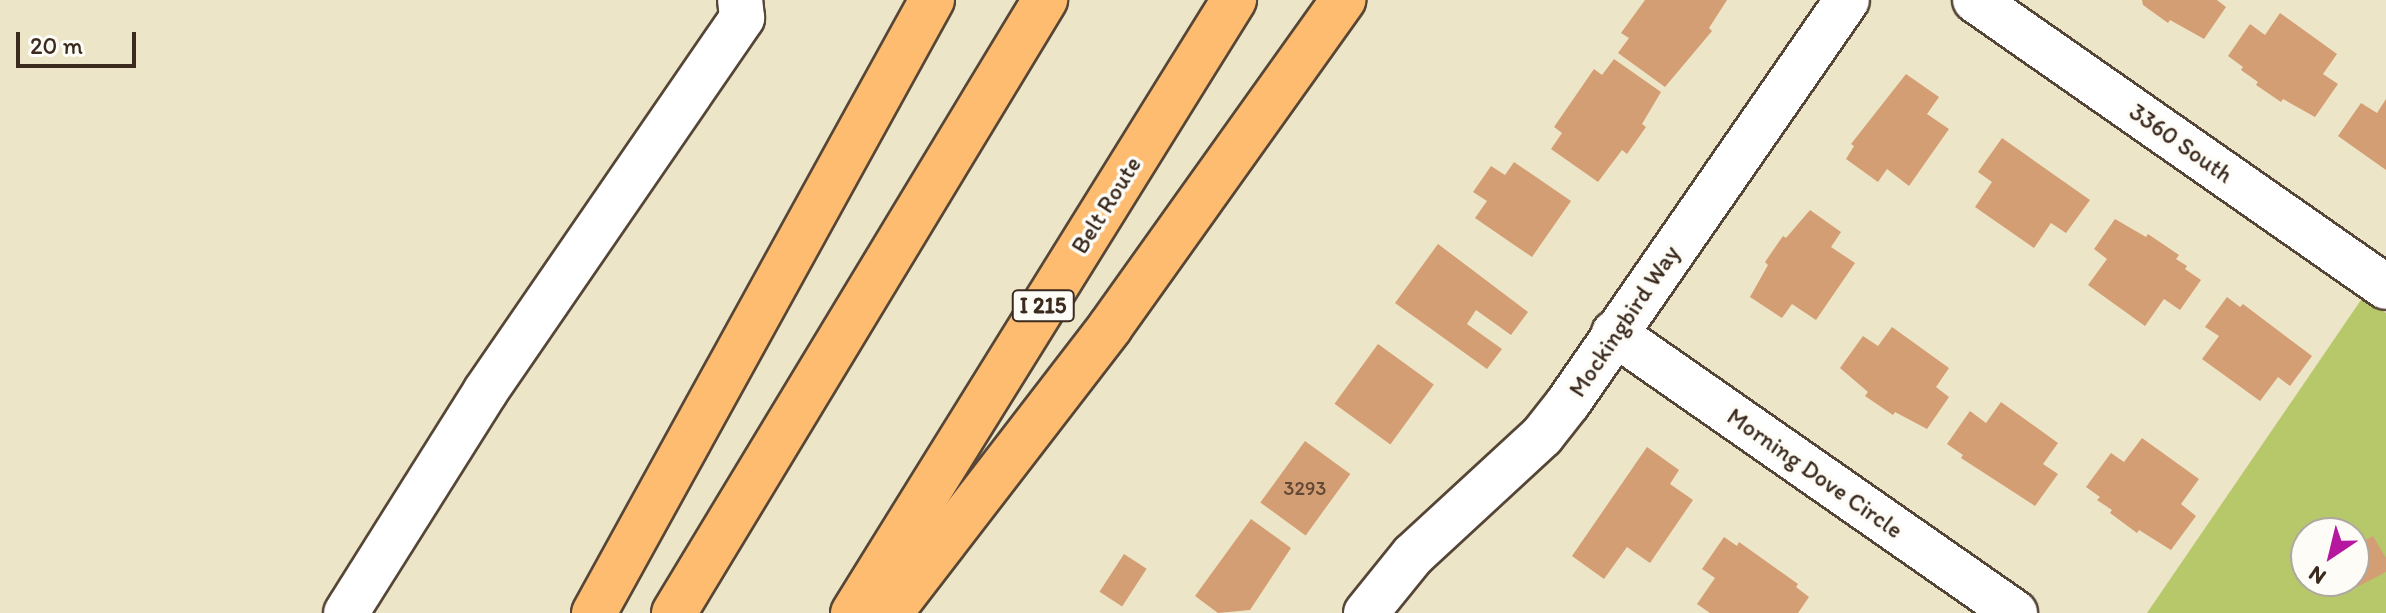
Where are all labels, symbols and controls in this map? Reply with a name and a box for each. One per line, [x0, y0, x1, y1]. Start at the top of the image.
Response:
scale bar [20, 16, 140, 66]
text: 20 m [30, 31, 83, 60]
street label: 3360 South [2124, 97, 2238, 189]
street label: Belt Route [1065, 151, 1147, 259]
street label: Mockingbird Way [1563, 240, 1685, 402]
road number: I 215 [1011, 288, 1075, 324]
street label: Morning Dove Circle [1722, 402, 1908, 544]
house number: 3293 [1284, 476, 1326, 500]
north arrow [2290, 517, 2370, 597]
text: N [2303, 560, 2331, 591]

